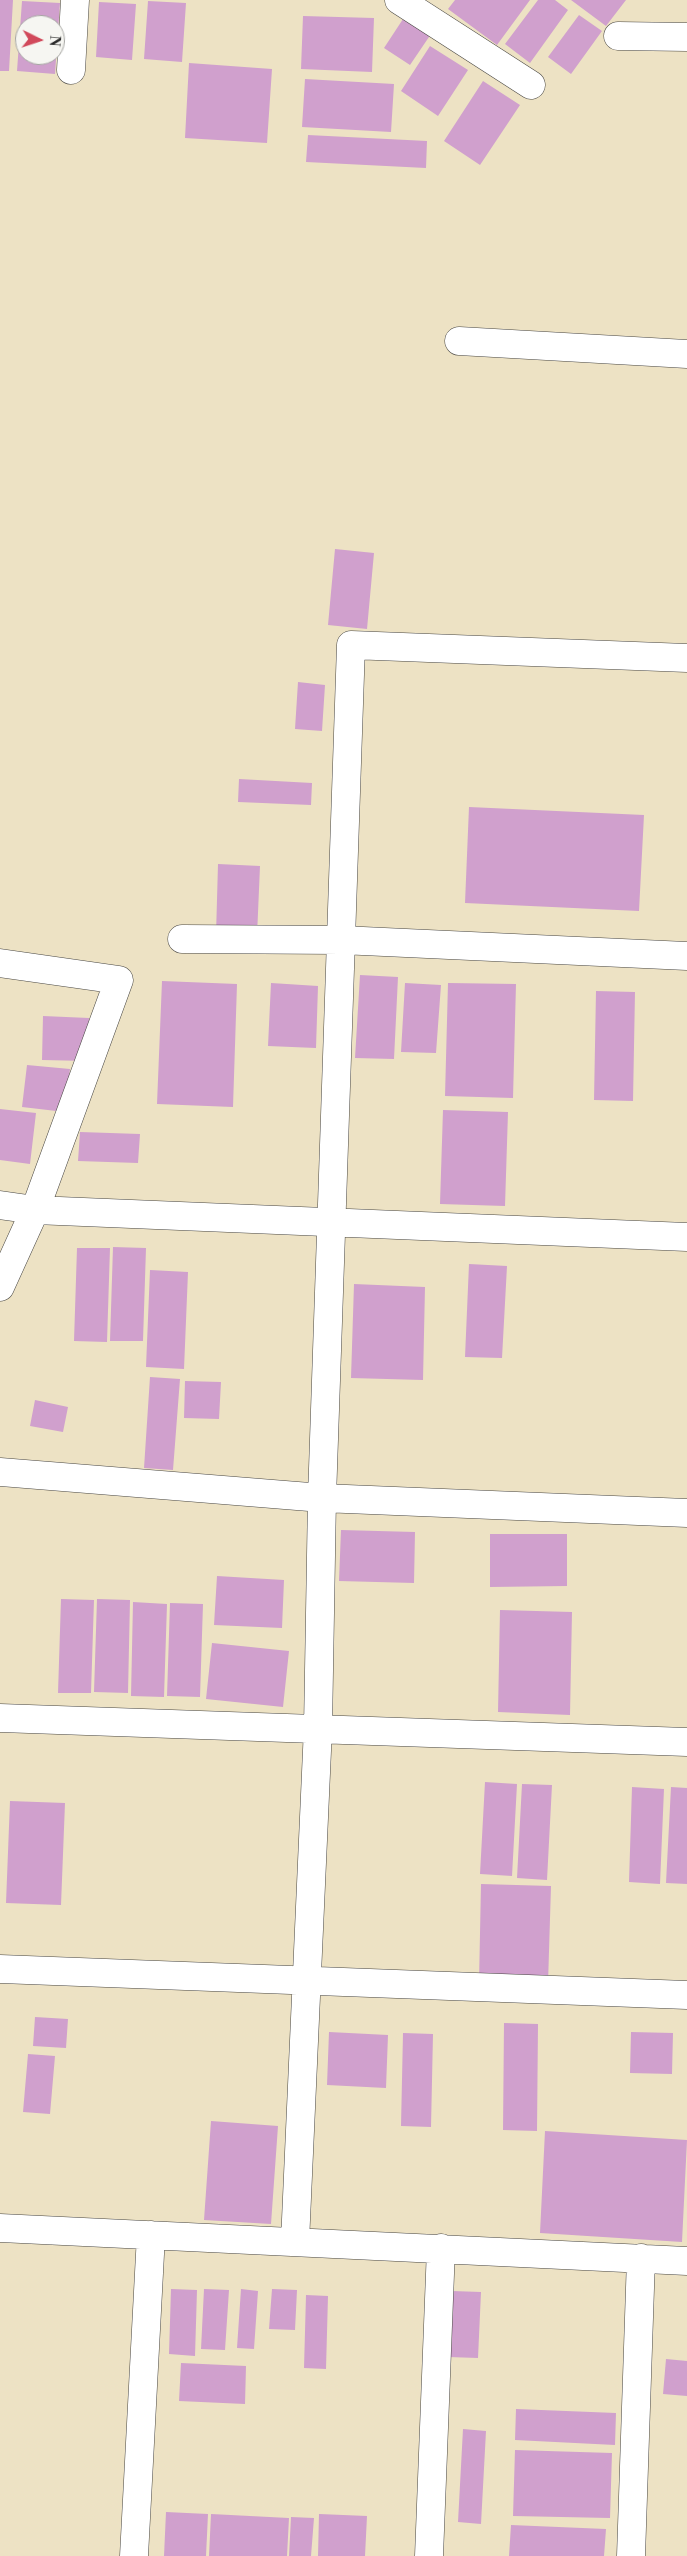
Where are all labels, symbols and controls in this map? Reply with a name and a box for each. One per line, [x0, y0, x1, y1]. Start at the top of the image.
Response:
north arrow [15, 15, 65, 65]
text: N [45, 35, 63, 47]

